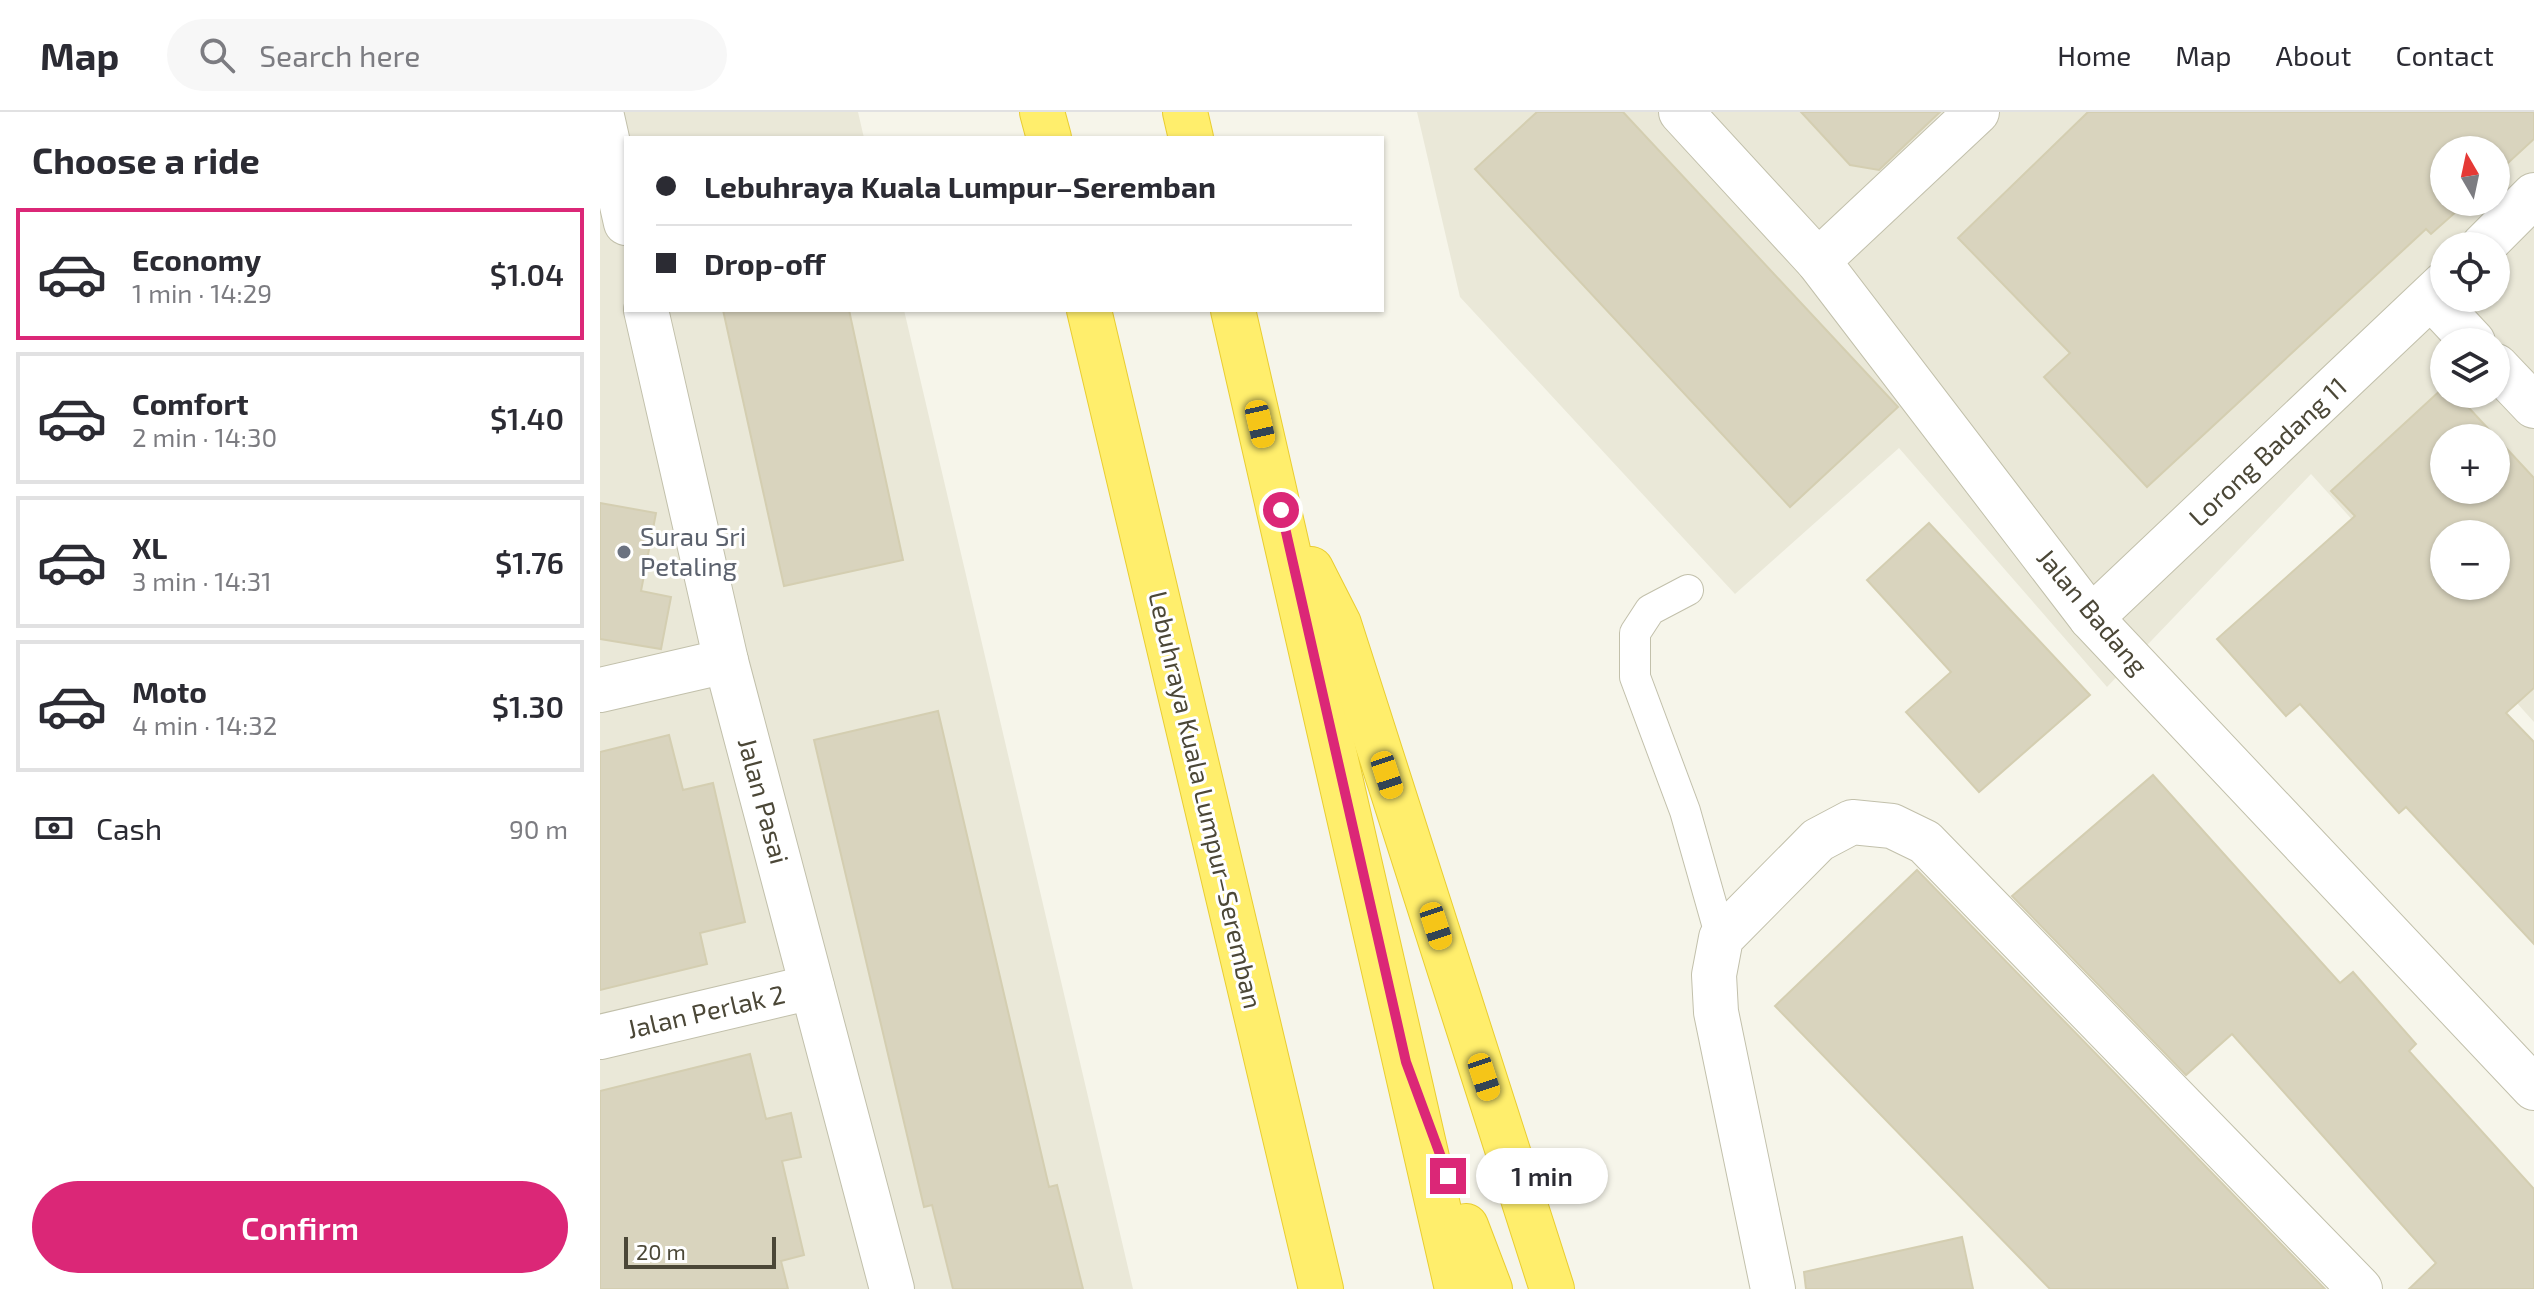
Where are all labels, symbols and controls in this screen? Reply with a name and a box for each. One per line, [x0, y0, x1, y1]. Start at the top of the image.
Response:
search box [167, 19, 727, 91]
text: Map [40, 32, 119, 78]
icon: search [195, 33, 239, 77]
text: Search here [259, 37, 420, 73]
text: Home [2057, 38, 2131, 72]
text: Map [2175, 38, 2232, 72]
text: About [2276, 38, 2351, 72]
text: Contact [2395, 38, 2494, 72]
north arrow [2430, 136, 2510, 216]
map controls [2430, 136, 2510, 600]
text: Choose a ride [32, 138, 260, 181]
text: Lebuhraya Kuala Lumpur–Seremban [704, 168, 1216, 204]
button: locate [2430, 232, 2510, 312]
icon: car [36, 238, 108, 310]
text: Economy [132, 241, 261, 277]
text: Drop-off [704, 245, 826, 281]
text: $1.04 [490, 256, 564, 292]
text: 1 min · 14:29 [132, 277, 272, 308]
button: layers [2430, 328, 2510, 408]
street label: Lorong Badang 11 [2182, 370, 2352, 532]
icon: car [36, 382, 108, 454]
text: Comfort [132, 385, 249, 421]
car [1243, 398, 1277, 450]
text: $1.40 [490, 400, 564, 436]
text: 2 min · 14:30 [132, 421, 277, 452]
button: + [2430, 424, 2510, 504]
route start [1263, 492, 1299, 528]
place label: Surau Sri Petaling [640, 520, 746, 581]
button: − [2430, 520, 2510, 600]
icon: car [36, 526, 108, 598]
text: XL [132, 529, 167, 565]
street label: Jalan Badang [2031, 542, 2155, 680]
marker: Surau Sri Petaling [615, 543, 633, 561]
text: $1.76 [495, 544, 564, 580]
text: 3 min · 14:31 [132, 565, 272, 596]
street label: Lebuhraya Kuala Lumpur–Seremban [1143, 588, 1270, 1011]
icon: car [36, 670, 108, 742]
text: Moto [132, 673, 207, 709]
text: $1.30 [492, 688, 564, 724]
text: 4 min · 14:32 [132, 709, 277, 740]
street label: Jalan Pasai [733, 734, 796, 867]
car [1368, 748, 1406, 802]
icon: cash [32, 806, 76, 850]
text: Cash [96, 810, 162, 846]
text: 90 m [509, 813, 568, 844]
car [1417, 899, 1455, 953]
street label: Jalan Perlak 2 [624, 977, 788, 1044]
car [1465, 1050, 1503, 1104]
callout: 1 min [1476, 1148, 1608, 1204]
route end [1430, 1158, 1466, 1194]
text: 1 min [1511, 1160, 1573, 1191]
button: Confirm [32, 1181, 568, 1273]
scale bar [624, 1233, 776, 1269]
text: 20 m [636, 1238, 686, 1264]

